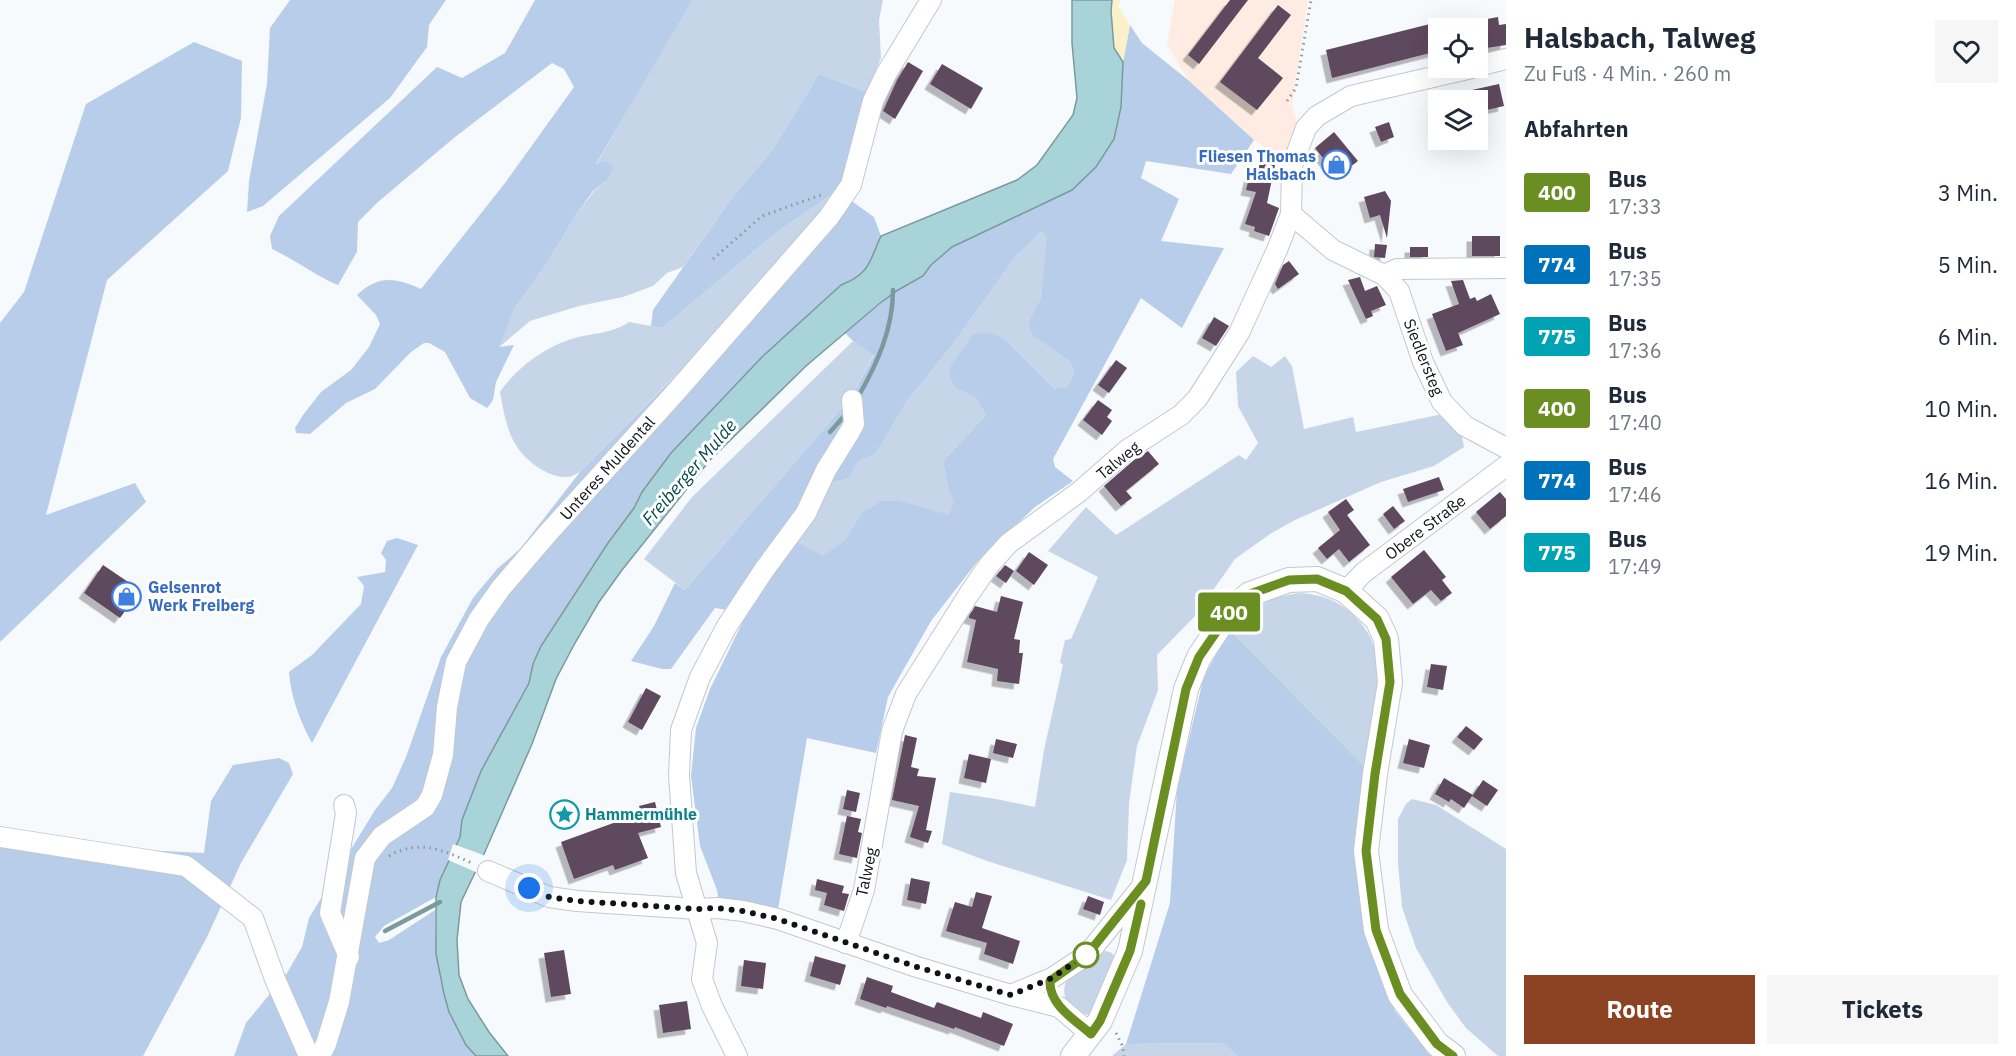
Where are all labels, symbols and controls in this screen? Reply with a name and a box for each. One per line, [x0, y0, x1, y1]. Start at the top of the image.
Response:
map controls [1428, 18, 1488, 150]
button: locate [1428, 18, 1488, 78]
text: Halsbach, Talweg [1524, 19, 1755, 56]
button: heart [1935, 20, 1998, 83]
text: Zu Fuß · 4 Min. · 260 m [1524, 60, 1731, 87]
button: layers [1428, 90, 1488, 150]
text: Abfahrten [1524, 114, 1629, 143]
place label: Fliesen Thomas Halsbach [1198, 146, 1316, 184]
shop icon: Fliesen Thomas Halsbach [1321, 149, 1353, 181]
text: Bus [1608, 164, 1647, 193]
text: 400 [1538, 178, 1576, 206]
text: 3 Min. [1938, 178, 1998, 207]
text: 17:33 [1608, 193, 1662, 220]
text: Bus [1608, 236, 1647, 265]
text: 774 [1538, 250, 1576, 278]
text: 5 Min. [1938, 250, 1998, 279]
text: 17:35 [1608, 265, 1662, 292]
text: Bus [1608, 308, 1647, 337]
street label: Siedlersteg [1400, 316, 1449, 399]
text: 775 [1538, 322, 1576, 350]
text: 6 Min. [1938, 322, 1998, 351]
text: 17:36 [1608, 337, 1662, 364]
text: Bus [1608, 380, 1647, 409]
text: 400 [1538, 394, 1576, 422]
text: 10 Min. [1925, 394, 1998, 423]
text: 17:40 [1608, 409, 1662, 436]
street label: Unteres Muldental [555, 412, 659, 524]
water label: Freiberger Mulde [637, 414, 741, 530]
street label: Talweg [1092, 436, 1144, 484]
text: Bus [1608, 452, 1647, 481]
text: 774 [1538, 466, 1576, 494]
text: 16 Min. [1925, 466, 1998, 495]
text: 17:46 [1608, 481, 1662, 508]
street label: Obere Straße [1381, 490, 1470, 564]
text: Bus [1608, 524, 1647, 553]
text: 775 [1538, 538, 1576, 566]
text: 19 Min. [1925, 538, 1998, 567]
text: 17:49 [1608, 553, 1662, 580]
place label: Gelsenrot Werk Freiberg [148, 577, 254, 615]
shop icon: Gelsenrot Werk Freiberg [111, 580, 143, 612]
line badge: 400 [1194, 592, 1264, 632]
text: 400 [1210, 598, 1248, 626]
place icon: Hammermühle [548, 798, 580, 830]
place label: Hammermühle [585, 804, 697, 824]
street label: Talweg [851, 845, 881, 899]
your location [514, 873, 544, 903]
unlabelled marker [1073, 942, 1099, 968]
button: Route [1524, 975, 1755, 1044]
button: Tickets [1767, 975, 1998, 1044]

